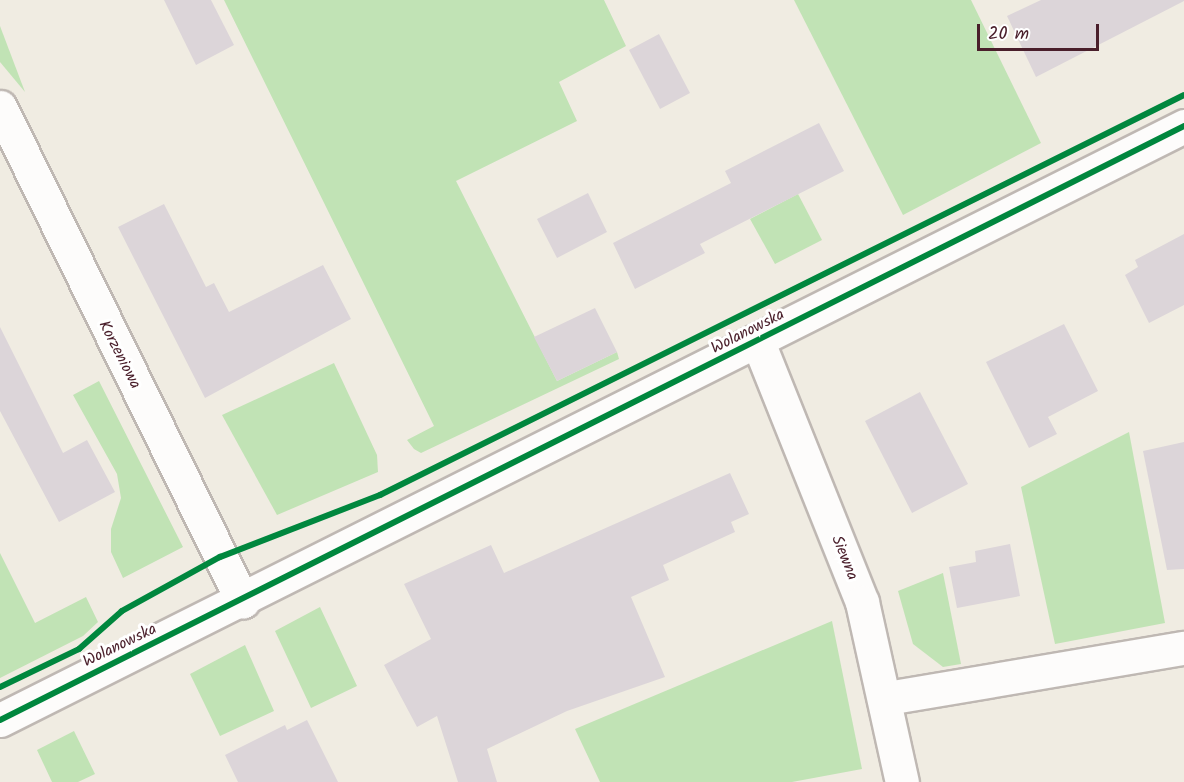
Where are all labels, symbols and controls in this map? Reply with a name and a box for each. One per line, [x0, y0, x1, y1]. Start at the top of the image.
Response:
scale bar [980, 12, 1102, 50]
text: 20 m [988, 20, 1029, 49]
street label: Wolanowska [708, 305, 788, 359]
street label: Korzeniowa [94, 318, 144, 392]
street label: Siewna [826, 533, 862, 583]
street label: Wolanowska [80, 620, 160, 672]

